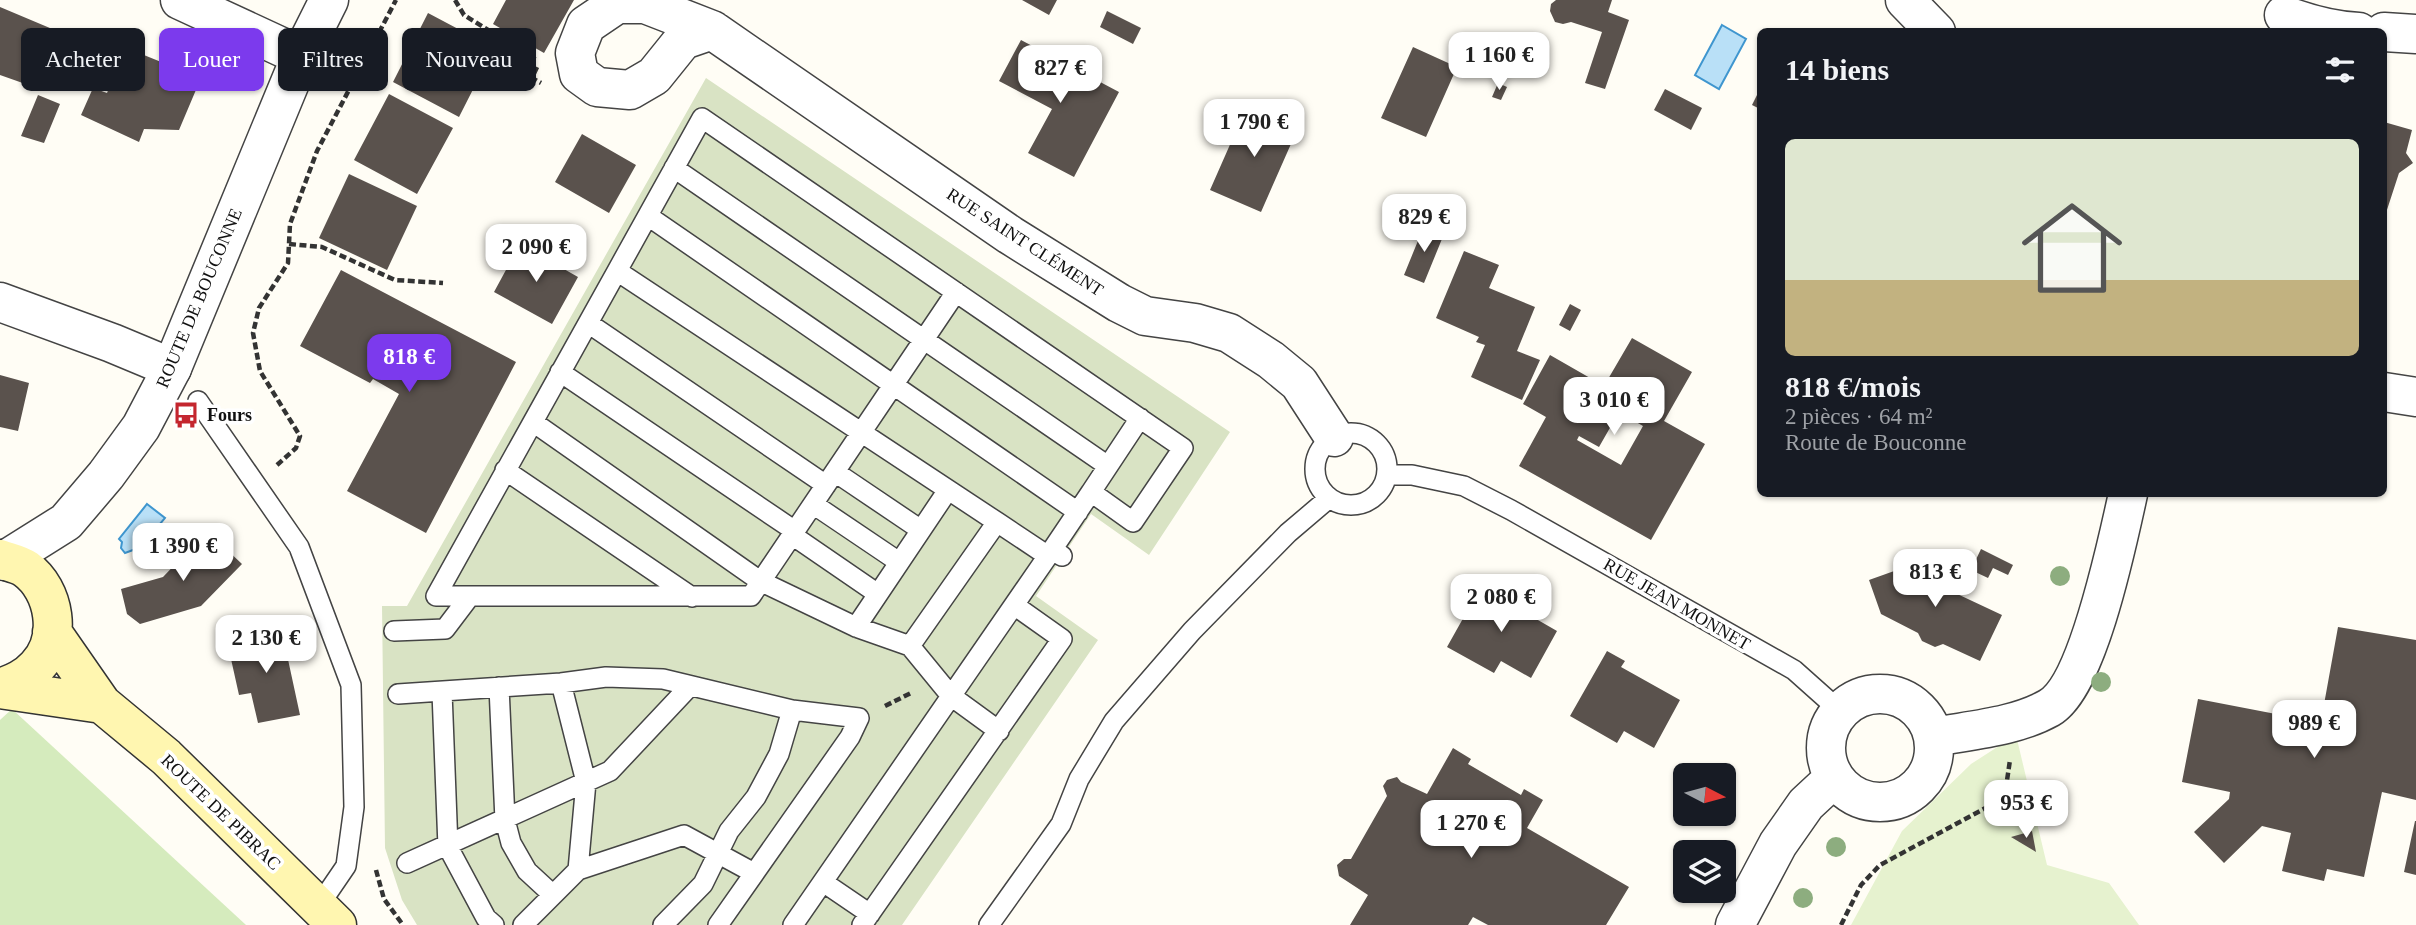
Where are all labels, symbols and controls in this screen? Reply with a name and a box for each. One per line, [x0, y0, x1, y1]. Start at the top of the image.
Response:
chip: Acheter [21, 28, 145, 91]
chip: Louer [159, 28, 264, 91]
chip: Filtres [278, 28, 388, 91]
chip: Nouveau [402, 28, 536, 91]
pin: 1 160 € [1434, 32, 1564, 92]
text: 1 160 € [1465, 42, 1534, 67]
pin: 827 € [1011, 46, 1109, 105]
icon: filters [2321, 51, 2359, 89]
text: 14 biens [1785, 53, 1889, 86]
text: 827 € [1034, 55, 1086, 80]
pin: 1 790 € [1189, 100, 1319, 159]
text: 1 790 € [1220, 109, 1289, 134]
street label: RUE SAINT CLÉMENT [943, 183, 1108, 300]
icon: home [2009, 185, 2135, 311]
pin: 829 € [1375, 194, 1473, 254]
text: 829 € [1398, 204, 1450, 229]
street label: ROUTE DE BOUCONNE [152, 205, 246, 391]
pin: 2 090 € [471, 224, 601, 284]
text: 2 090 € [502, 234, 571, 259]
pin: 818 € [360, 334, 458, 394]
text: 818 € [383, 344, 435, 369]
text: 818 €/mois [1785, 370, 1921, 403]
pin: 3 010 € [1549, 378, 1679, 437]
text: 3 010 € [1580, 387, 1649, 412]
bus stop icon: Fours [171, 400, 201, 430]
text: 2 pièces · 64 m² [1785, 404, 1932, 429]
place label: Fours [207, 405, 252, 425]
text: Route de Bouconne [1785, 430, 1966, 455]
pin: 1 390 € [118, 524, 248, 583]
text: 1 390 € [149, 533, 218, 558]
pin: 813 € [1886, 550, 1984, 609]
street label: RUE JEAN MONNET [1600, 554, 1754, 654]
text: 813 € [1909, 559, 1961, 584]
pin: 2 080 € [1436, 574, 1566, 634]
text: 2 080 € [1467, 584, 1536, 609]
pin: 2 130 € [201, 616, 331, 675]
text: 2 130 € [232, 625, 301, 650]
pin: 989 € [2265, 700, 2363, 760]
text: 989 € [2288, 710, 2340, 735]
street label: ROUTE DE PIBRAC [157, 750, 285, 874]
north arrow [1673, 763, 1736, 826]
map controls [1673, 763, 1736, 903]
pin: 953 € [1977, 780, 2075, 840]
text: 953 € [2000, 790, 2052, 815]
pin: 1 270 € [1406, 800, 1536, 860]
text: 1 270 € [1437, 810, 1506, 835]
button: layers [1673, 840, 1736, 903]

